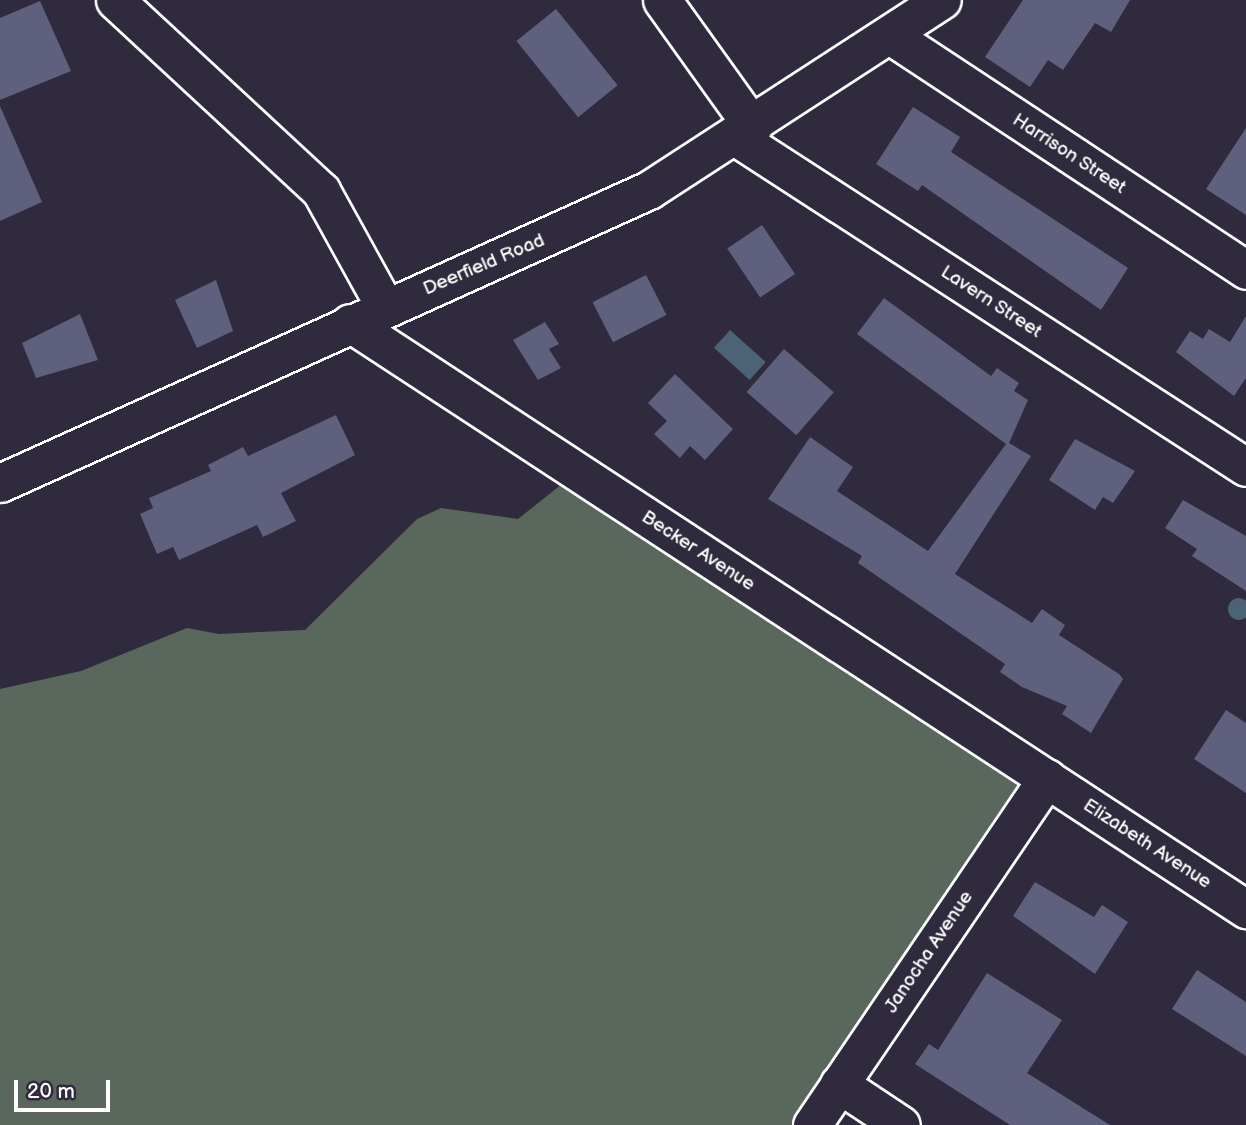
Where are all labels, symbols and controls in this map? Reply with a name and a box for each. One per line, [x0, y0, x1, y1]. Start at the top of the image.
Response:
street label: Harrison Street [1008, 109, 1130, 199]
street label: Deerfield Road [420, 229, 548, 301]
street label: Lavern Street [936, 261, 1046, 343]
street label: Becker Avenue [637, 506, 759, 596]
street label: Elizabeth Avenue [1079, 794, 1215, 894]
street label: Janocha Avenue [880, 887, 978, 1017]
scale bar [18, 1066, 114, 1110]
text: 20 m [27, 1079, 75, 1104]

